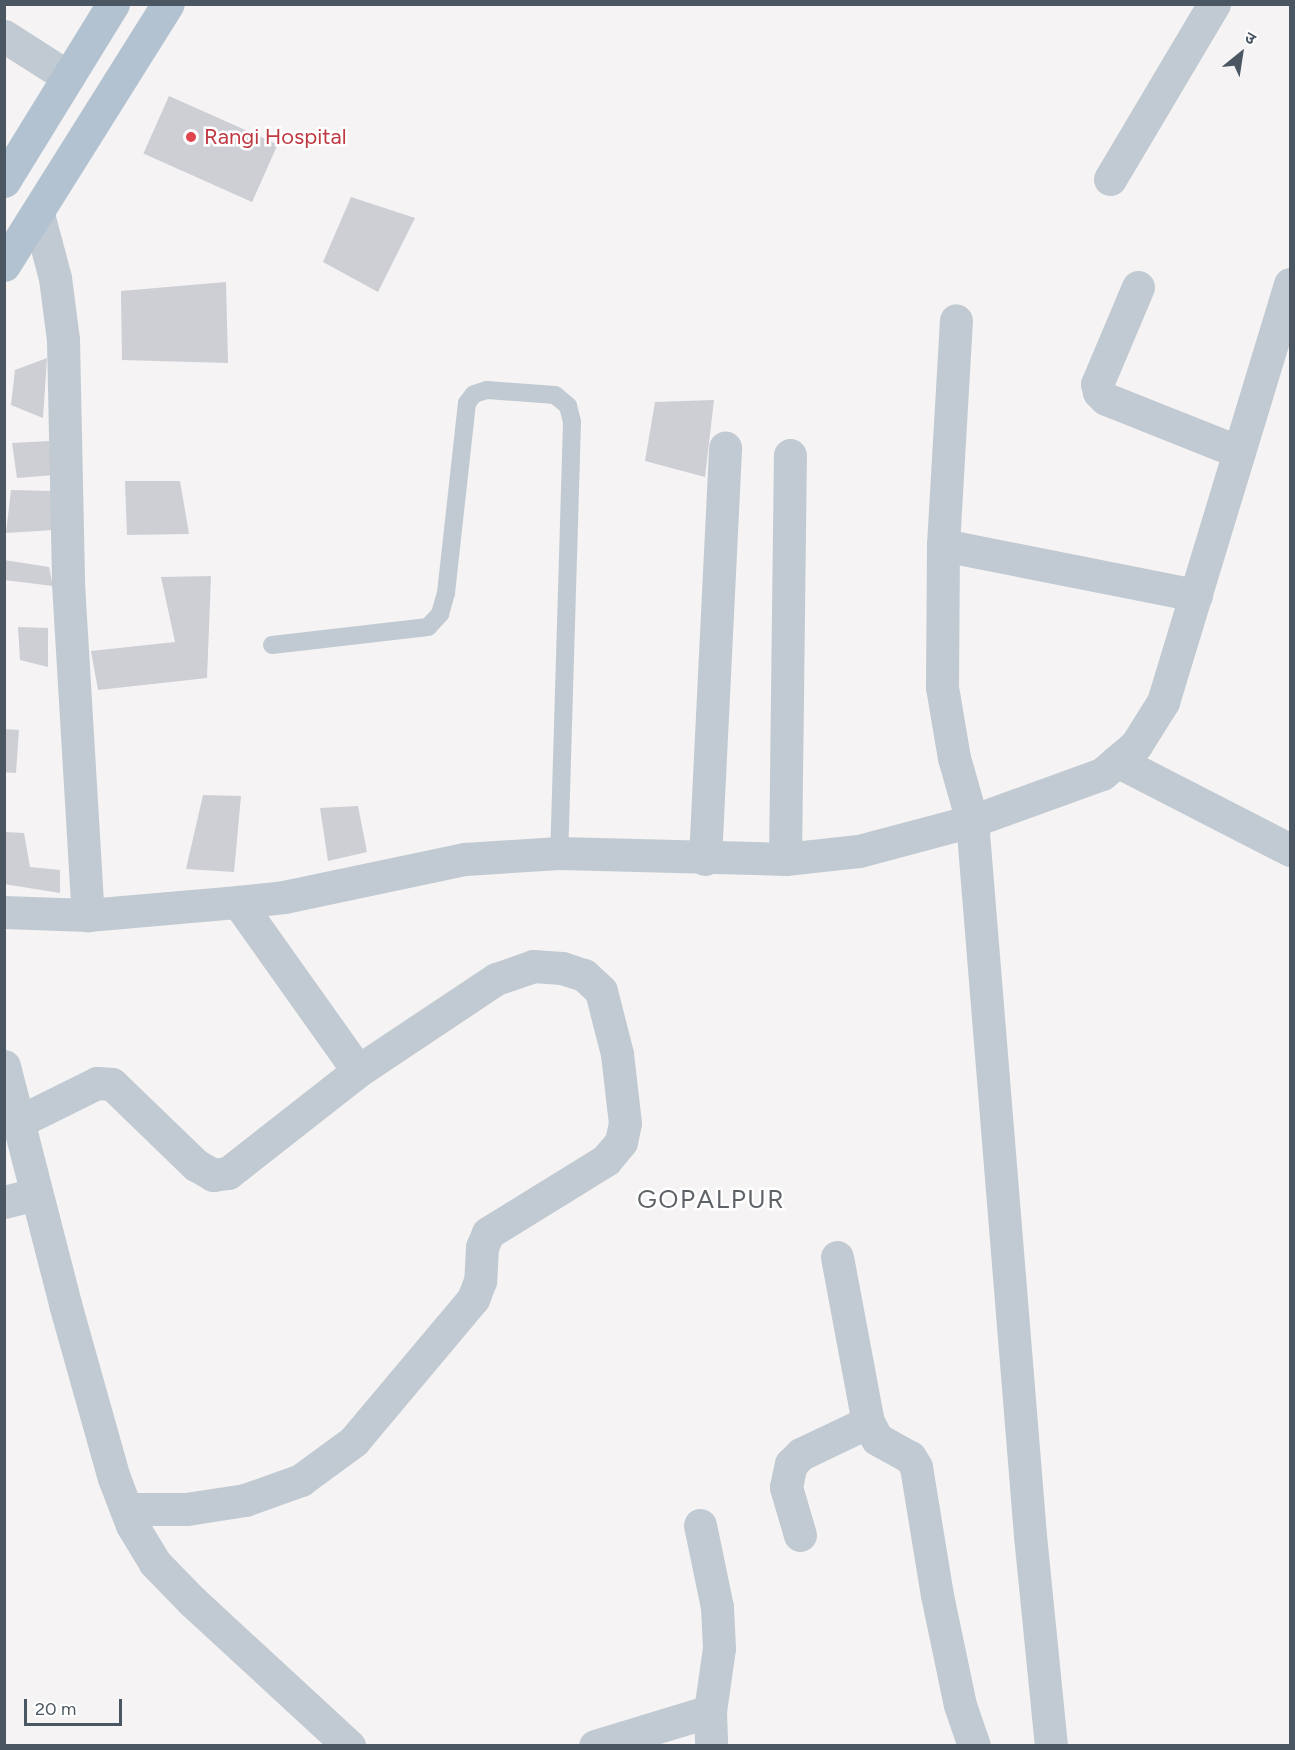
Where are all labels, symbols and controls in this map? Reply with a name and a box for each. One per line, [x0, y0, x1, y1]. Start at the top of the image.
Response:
north arrow [1211, 24, 1271, 84]
text: उ [1241, 27, 1259, 49]
place label: Rangi Hospital [204, 124, 347, 150]
marker: Rangi Hospital [182, 128, 200, 146]
district label: GOPALPUR [637, 1184, 785, 1216]
scale bar [27, 1687, 124, 1725]
text: 20 m [35, 1698, 76, 1720]

